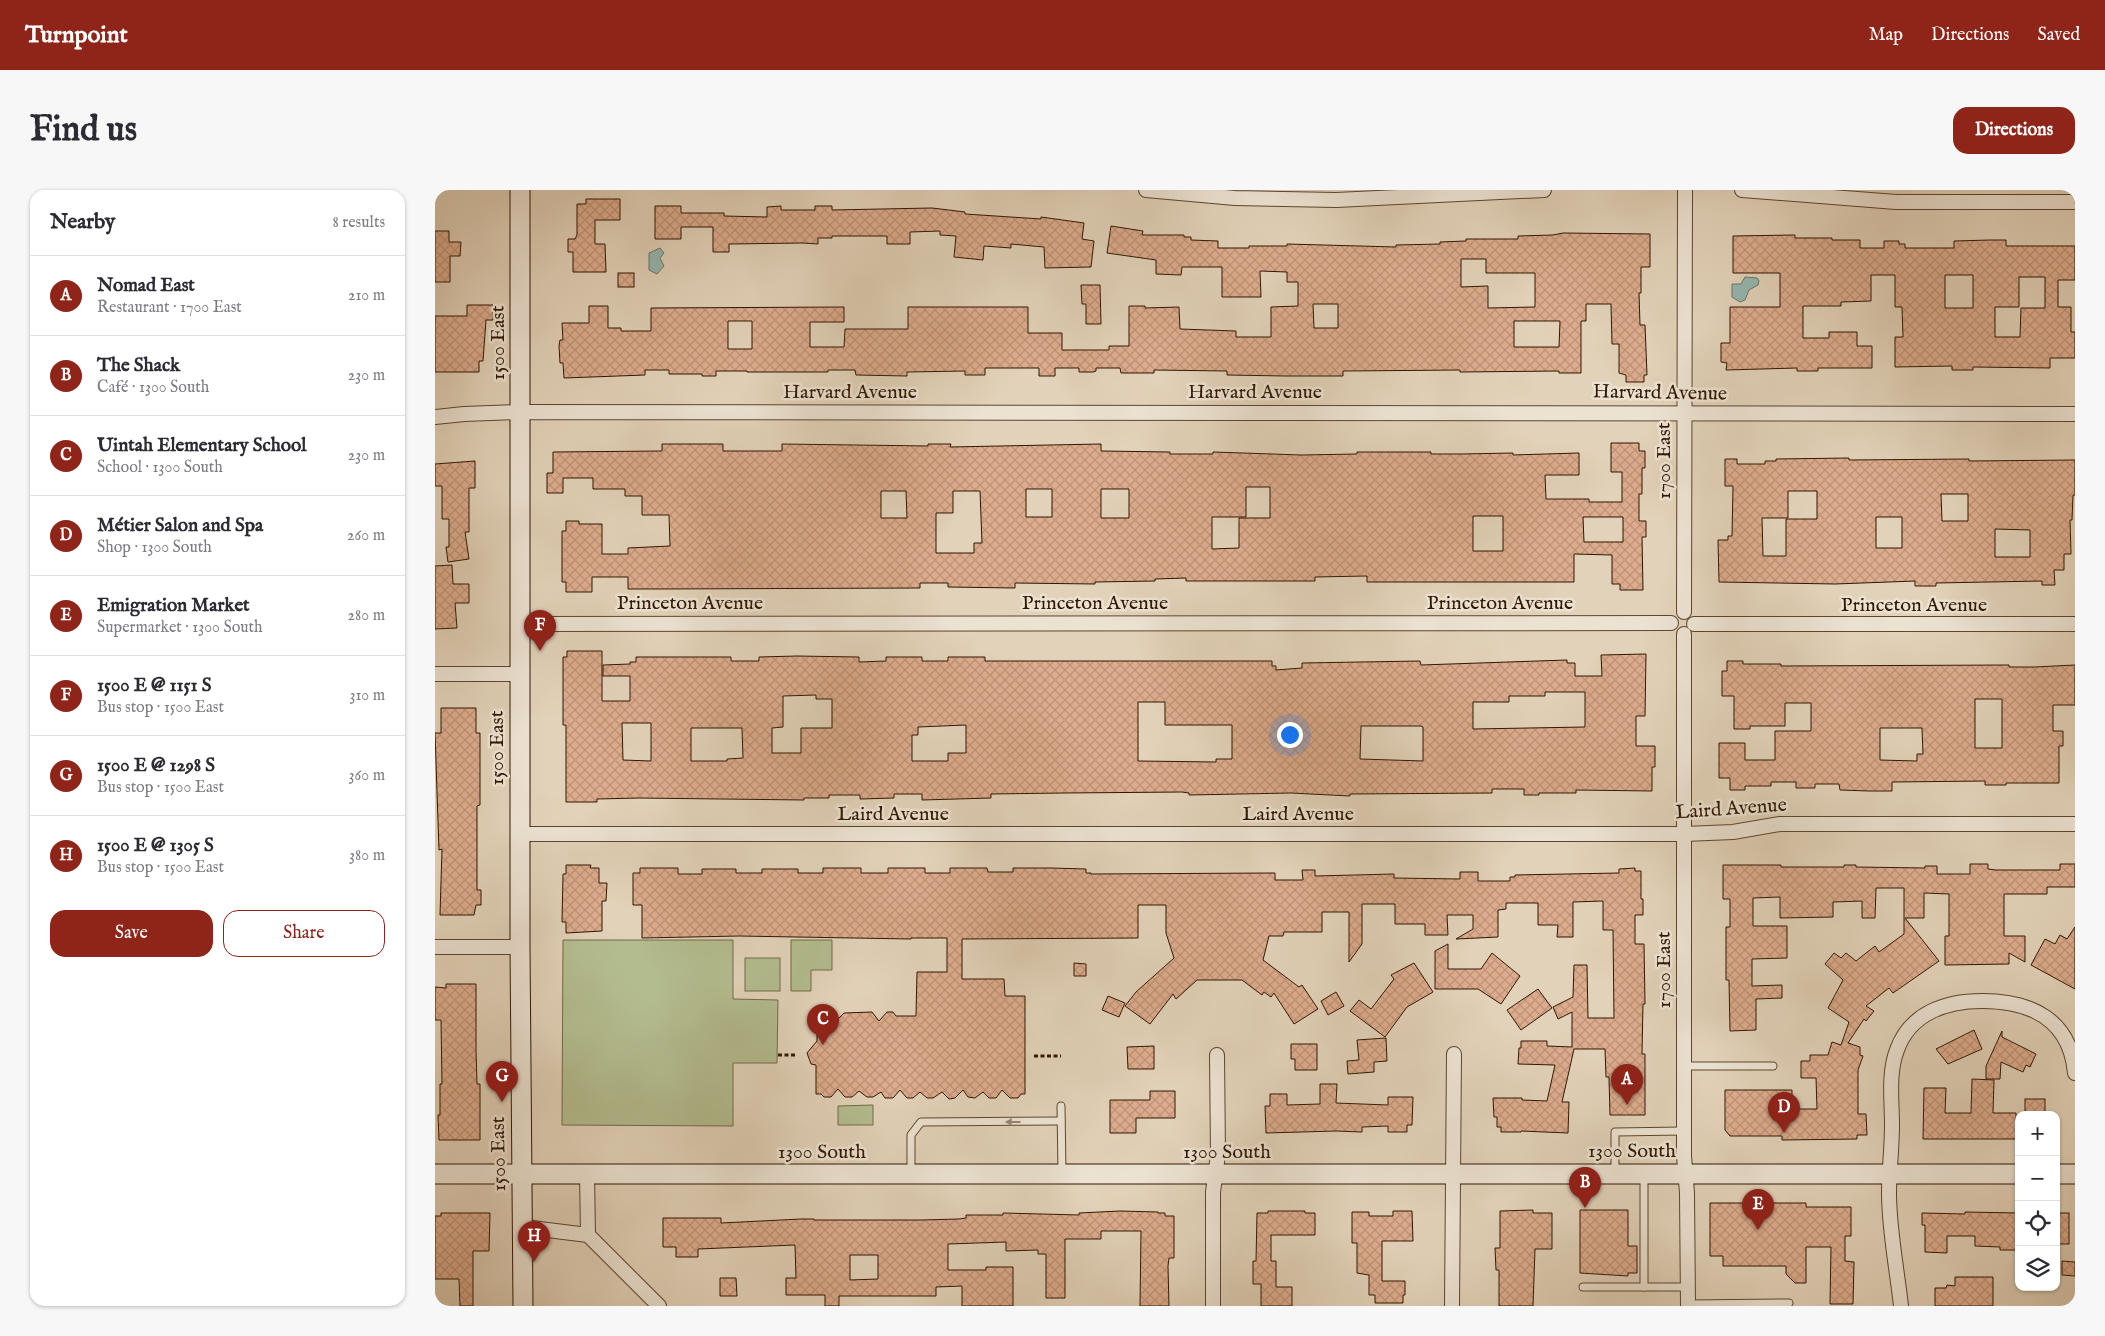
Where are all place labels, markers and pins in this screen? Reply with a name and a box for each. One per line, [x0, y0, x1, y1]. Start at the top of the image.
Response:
pin: F [524, 610, 556, 651]
pin: C [807, 1004, 839, 1045]
pin: G [486, 1061, 518, 1102]
pin: A [1611, 1064, 1643, 1105]
pin: D [1768, 1092, 1800, 1133]
pin: B [1569, 1167, 1601, 1208]
pin: E [1742, 1189, 1774, 1230]
pin: H [518, 1221, 550, 1262]

